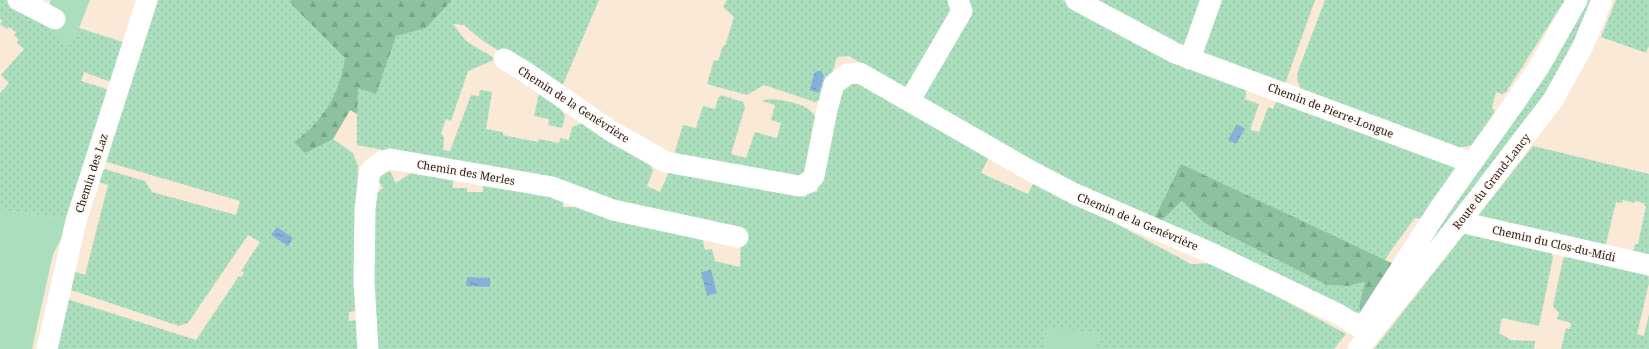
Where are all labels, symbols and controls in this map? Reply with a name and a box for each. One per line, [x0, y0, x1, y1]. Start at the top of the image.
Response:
street label: Chemin de la Genévrière [515, 62, 633, 146]
street label: Chemin de Pierre-Longue [1266, 79, 1396, 141]
street label: Route du Grand-Lancy [1449, 129, 1534, 232]
street label: Chemin des Laz [71, 131, 111, 215]
street label: Chemin des Merles [416, 156, 516, 188]
street label: Chemin de la Genévrière [1075, 189, 1201, 253]
street label: Chemin du Clos-du-Midi [1491, 221, 1618, 265]

